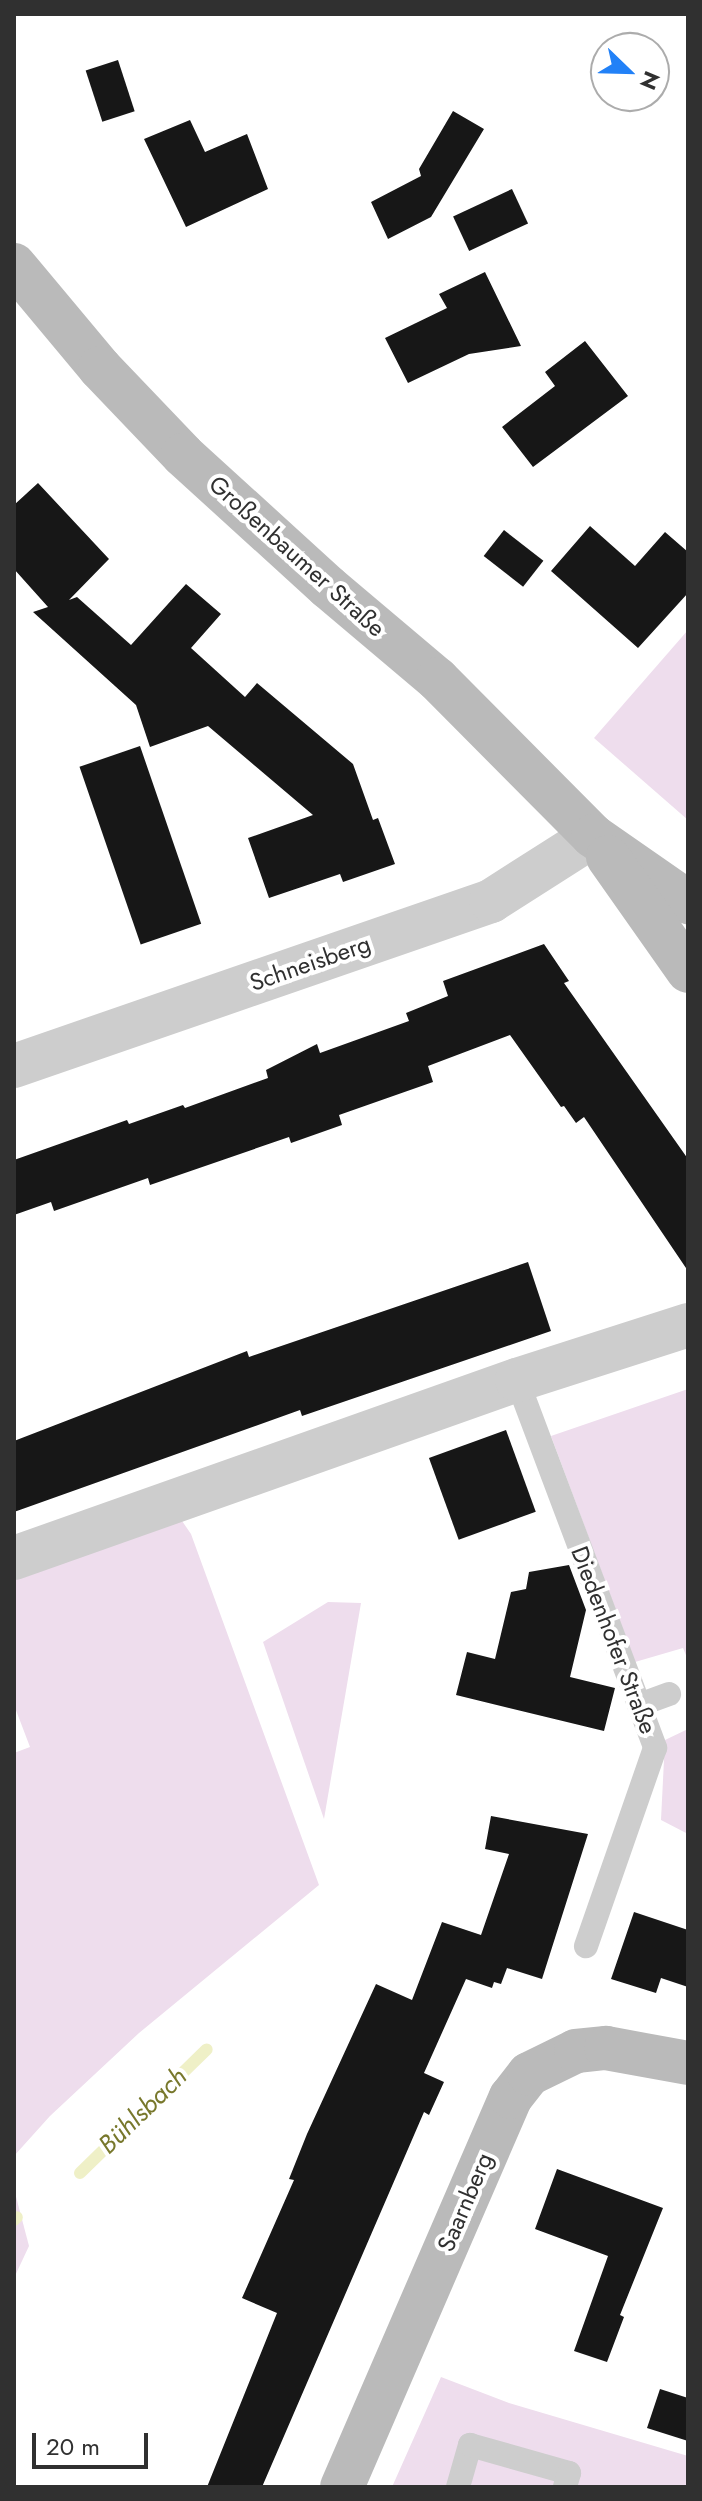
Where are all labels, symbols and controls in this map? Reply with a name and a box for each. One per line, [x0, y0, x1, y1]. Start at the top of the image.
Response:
north arrow [590, 32, 670, 112]
text: N [632, 66, 668, 95]
street label: Großenbaumer Straße [203, 469, 391, 643]
street label: Schneisberg [246, 929, 374, 997]
street label: Diedenhofer Straße [565, 1542, 663, 1738]
water label: Bühlsbach [92, 2061, 194, 2161]
street label: Saarnberg [431, 2148, 499, 2256]
scale bar [36, 2417, 152, 2467]
text: 20 m [46, 2429, 100, 2464]

